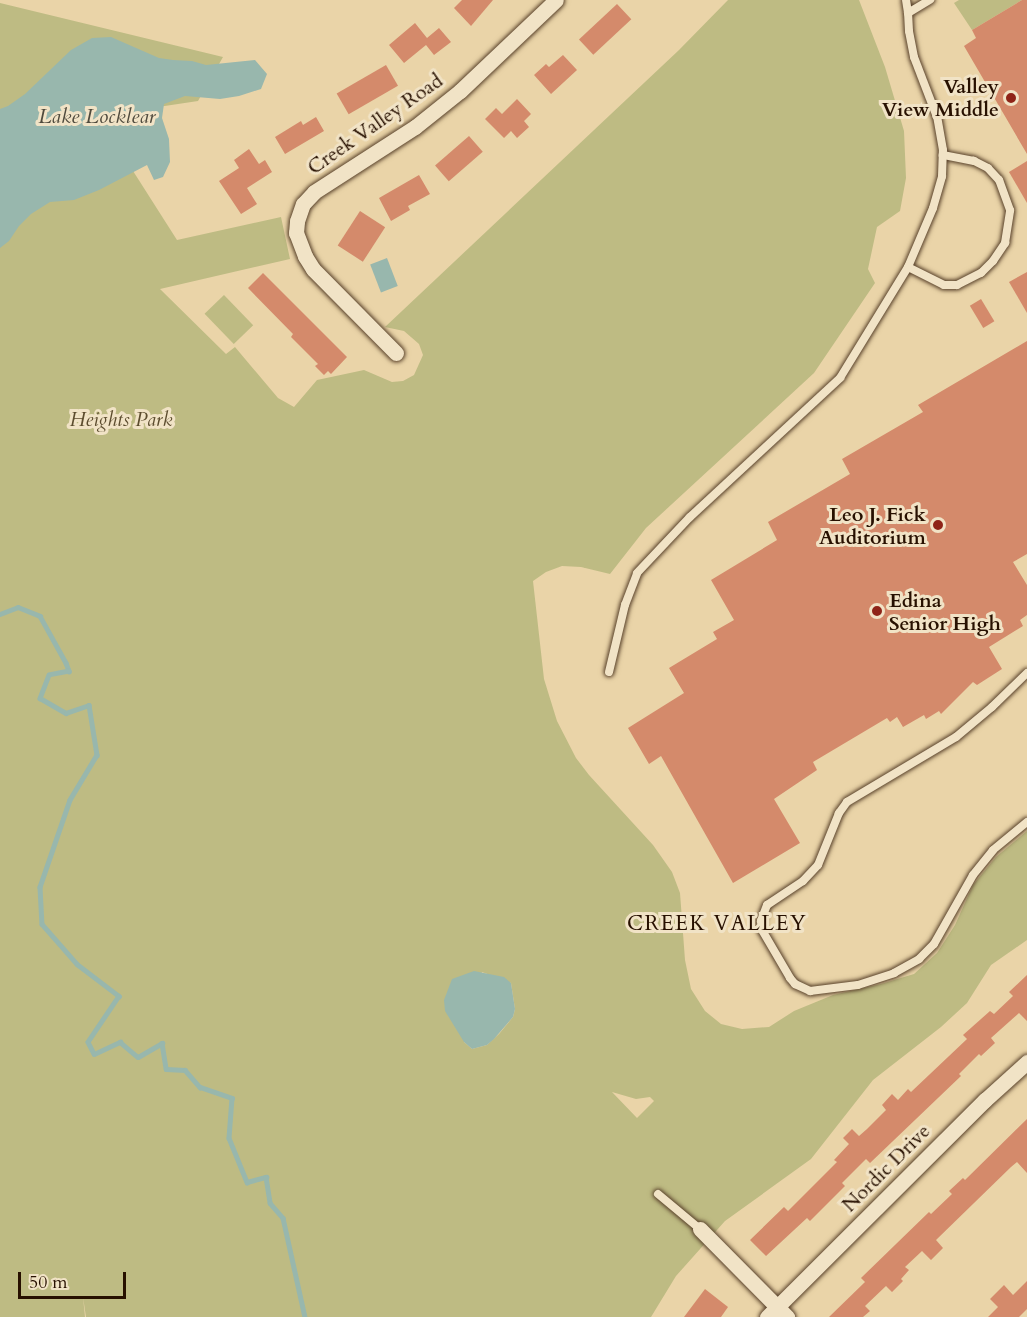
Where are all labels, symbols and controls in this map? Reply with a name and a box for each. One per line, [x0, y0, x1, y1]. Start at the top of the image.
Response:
street label: Creek Valley Road [303, 68, 447, 180]
place label: Valley View Middle [882, 74, 999, 121]
marker: Valley View Middle [1004, 91, 1018, 105]
water label: Lake Locklear [38, 104, 156, 130]
park label: Heights Park [70, 407, 172, 431]
place label: Leo J. Fick Auditorium [819, 502, 926, 549]
marker: Leo J. Fick Auditorium [931, 518, 945, 532]
place label: Edina Senior High [889, 588, 1001, 635]
marker: Edina Senior High [870, 604, 884, 618]
district label: CREEK VALLEY [627, 911, 807, 937]
street label: Nordic Drive [837, 1119, 935, 1217]
scale bar [21, 1260, 129, 1298]
text: 50 m [29, 1270, 68, 1295]

